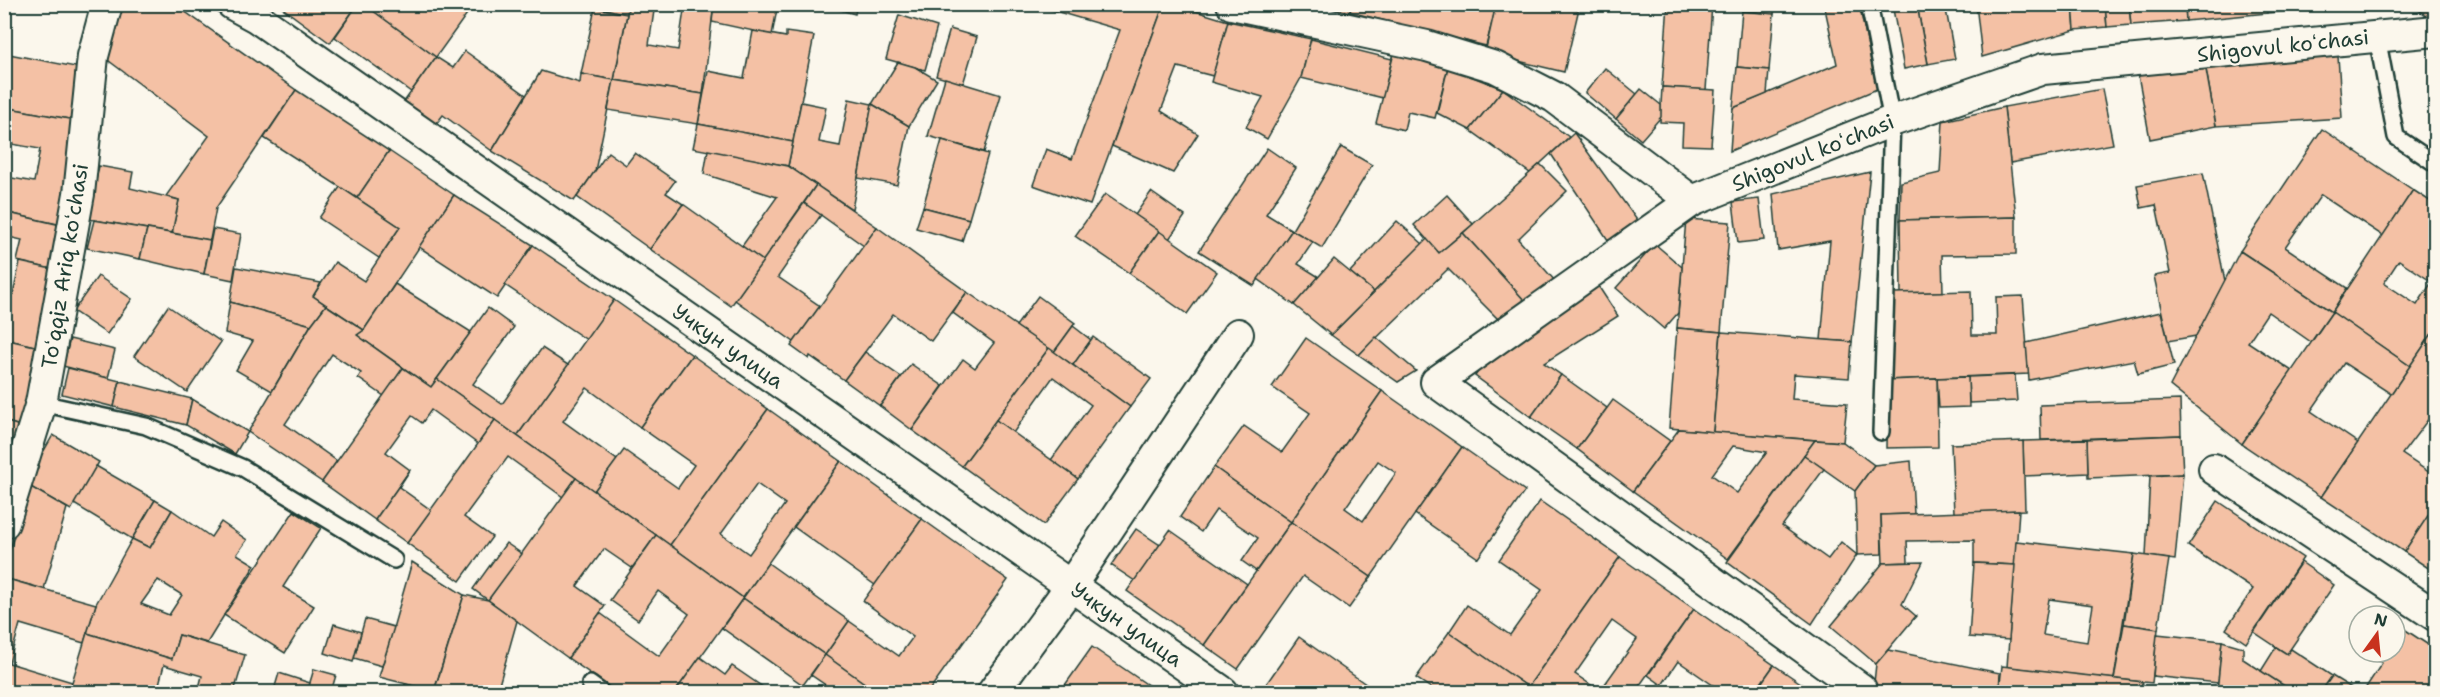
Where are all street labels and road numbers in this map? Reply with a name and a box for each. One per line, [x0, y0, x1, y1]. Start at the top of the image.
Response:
street label: Shigovul koʻchasi [2196, 23, 2370, 69]
street label: Shigovul koʻchasi [1728, 108, 1898, 198]
street label: Toʻqqiz Ariq koʻchasi [35, 161, 95, 371]
street label: Учкун улица [667, 298, 789, 395]
street label: Учкун улица [1065, 576, 1188, 673]

